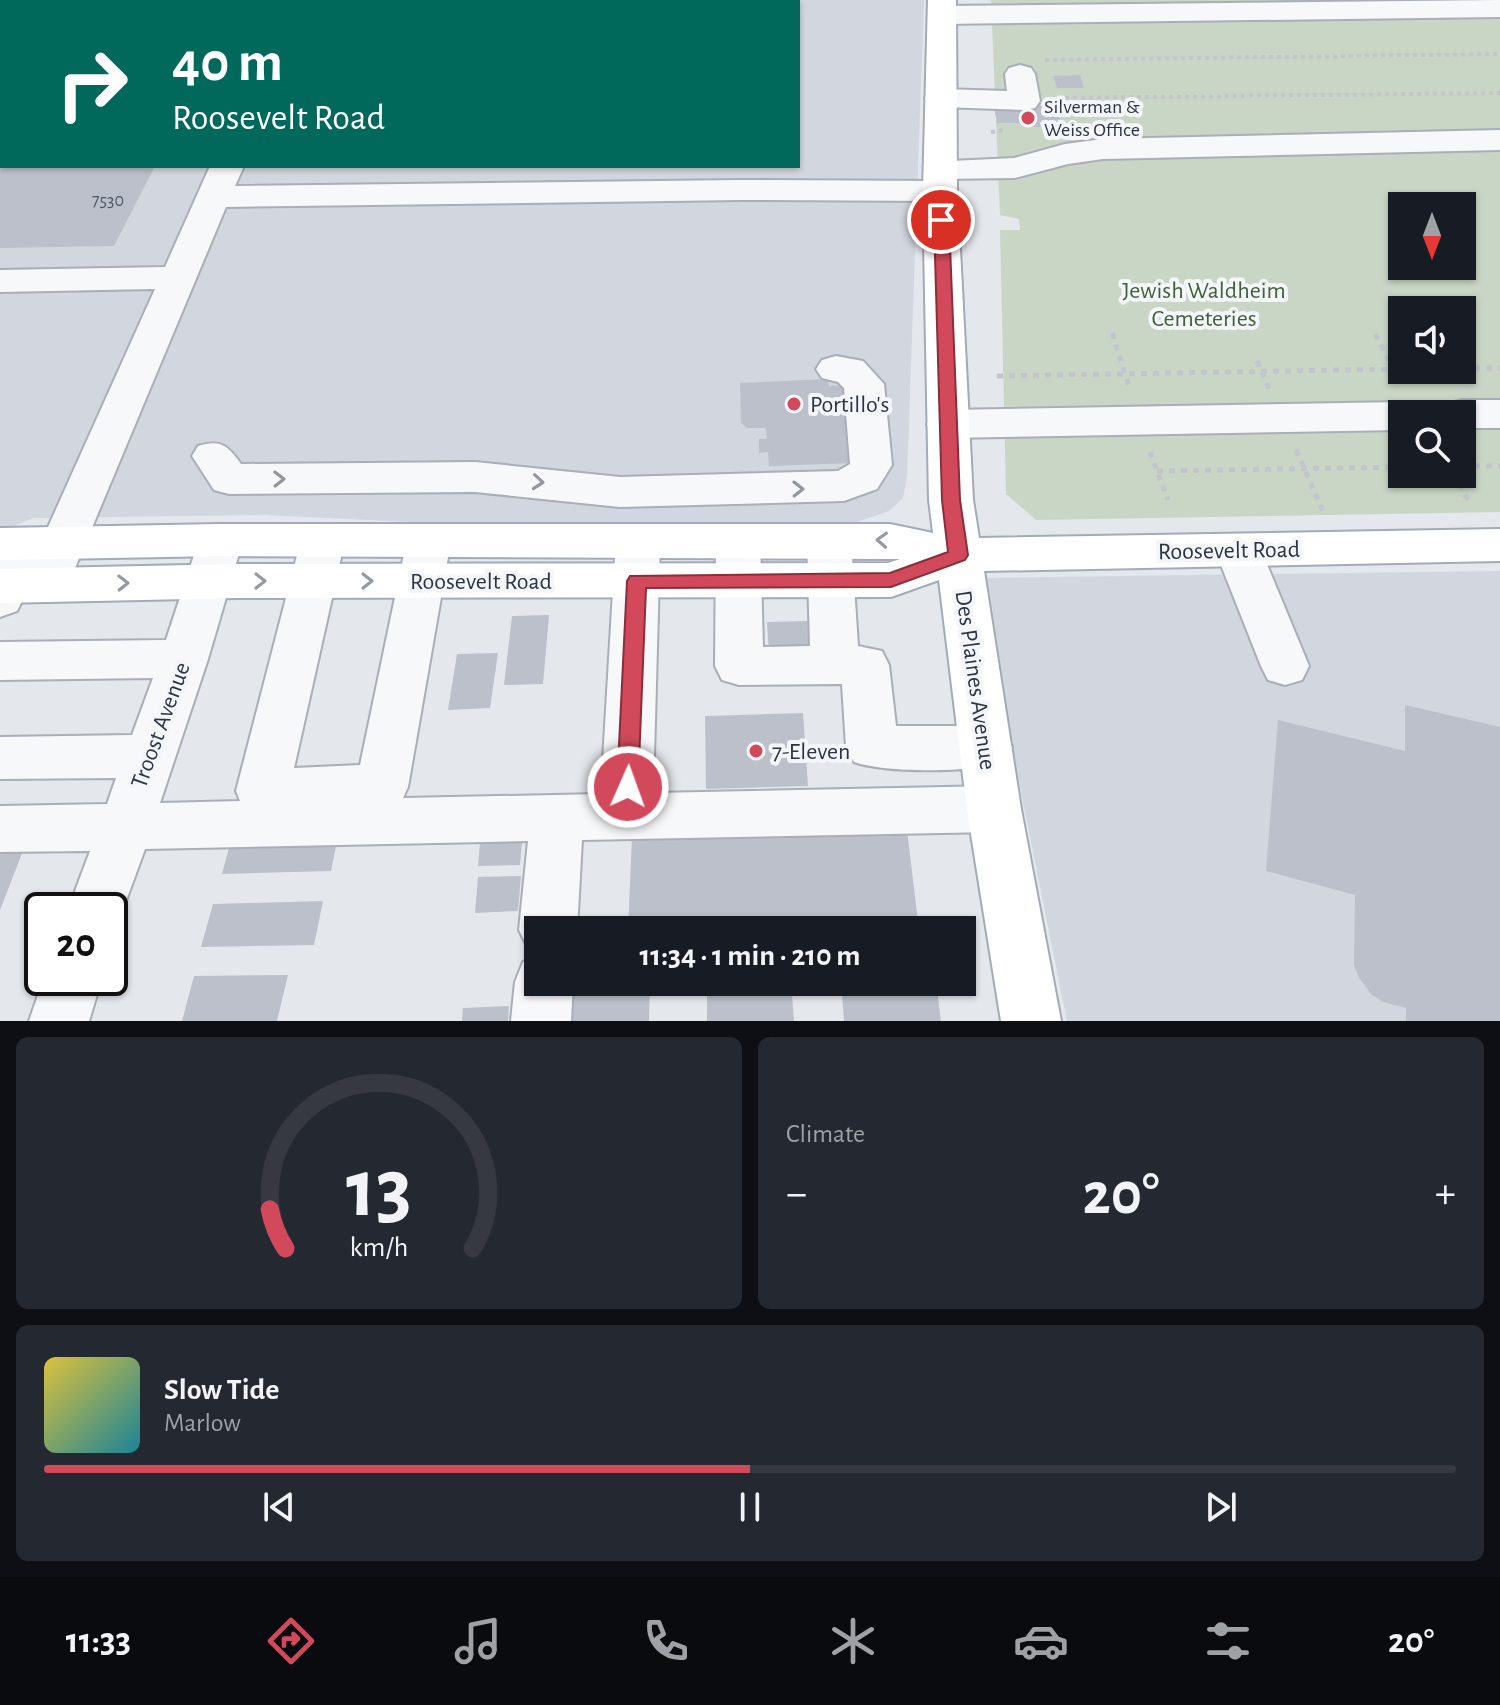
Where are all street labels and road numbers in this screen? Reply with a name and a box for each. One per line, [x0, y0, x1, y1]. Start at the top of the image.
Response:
street label: Roosevelt Road [1158, 538, 1300, 564]
street label: Roosevelt Road [410, 570, 552, 594]
street label: Des Plaines Avenue [951, 589, 999, 771]
street label: Troost Avenue [127, 659, 195, 791]

